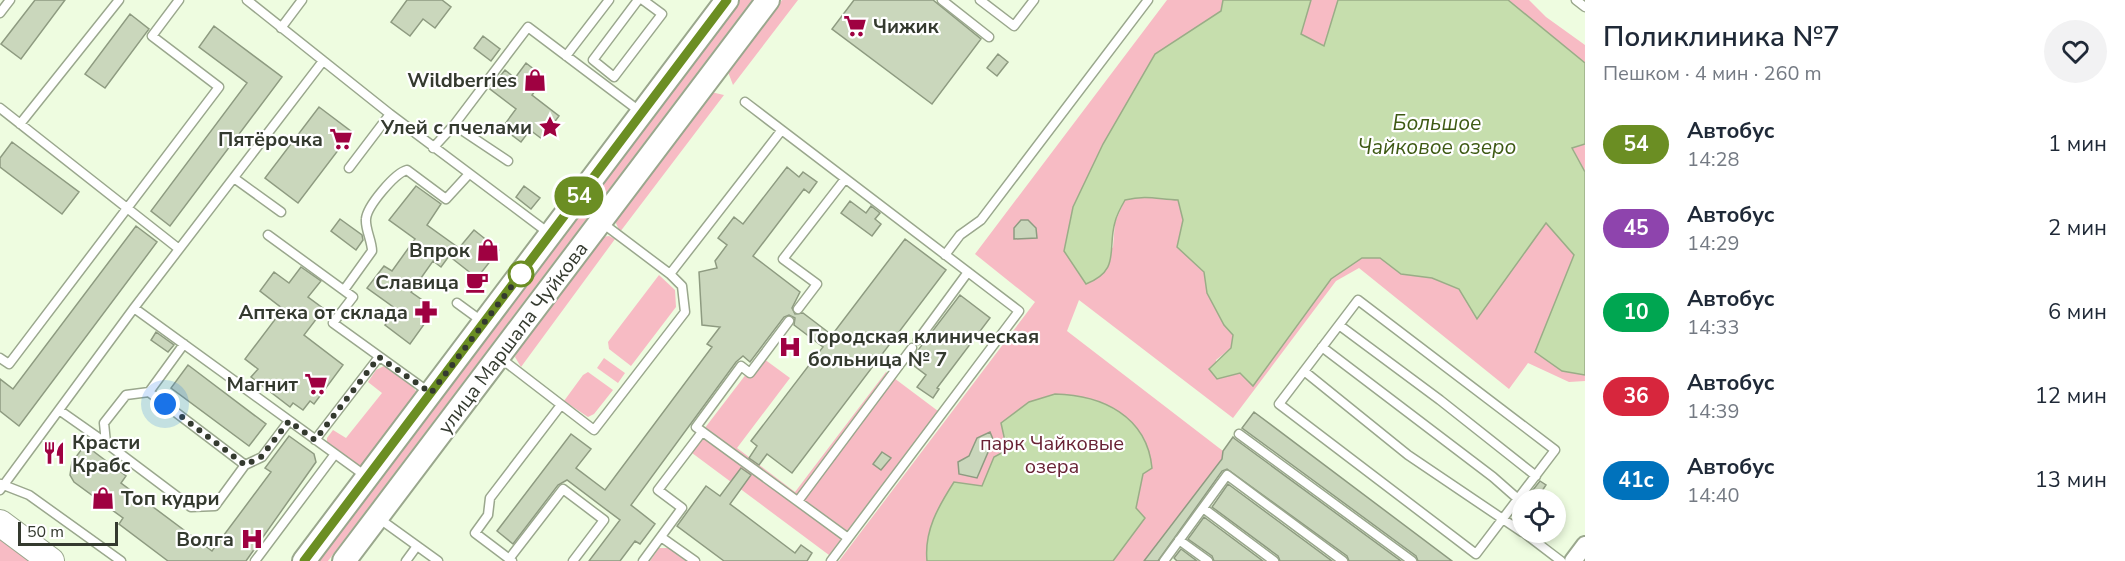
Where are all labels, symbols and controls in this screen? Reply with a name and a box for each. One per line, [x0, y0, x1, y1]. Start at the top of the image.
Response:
supermarket icon: Чижик [842, 13, 868, 39]
place label: Чижик [873, 13, 940, 40]
text: Поликлиника №7 [1603, 18, 1840, 56]
button: heart [2044, 20, 2107, 83]
text: Пешком · 4 мин · 260 m [1603, 60, 1822, 87]
place label: Wildberries [407, 67, 517, 94]
shop icon: Wildberries [522, 67, 548, 93]
water label: Большое Чайковое озеро [1358, 109, 1516, 161]
place label: Улей с пчелами [380, 114, 532, 141]
place icon: Улей с пчелами [537, 114, 563, 140]
text: Автобус [1687, 116, 1775, 146]
place label: Пятёрочка [218, 126, 323, 153]
supermarket icon: Пятёрочка [328, 126, 354, 152]
text: 1 мин [2048, 129, 2107, 159]
text: 54 [1623, 130, 1649, 158]
text: 14:28 [1687, 146, 1740, 173]
line badge: 54 [552, 176, 606, 216]
text: 54 [566, 182, 592, 210]
text: Автобус [1687, 200, 1775, 230]
text: 2 мин [2048, 213, 2107, 243]
text: 45 [1623, 214, 1649, 242]
text: 14:29 [1687, 230, 1740, 257]
street label: улица Маршала Чуйкова [432, 236, 594, 440]
place label: Впрок [409, 237, 471, 264]
shop icon: Впрок [475, 237, 501, 263]
unlabelled marker [508, 261, 534, 287]
place label: Славица [375, 269, 459, 296]
cafe icon: Славица [464, 269, 490, 295]
text: Автобус [1687, 284, 1775, 314]
text: 6 мин [2048, 297, 2107, 327]
text: 10 [1623, 298, 1649, 326]
place label: Аптека от склада [238, 299, 408, 326]
pharmacy icon: Аптека от склада [413, 299, 439, 325]
text: 14:33 [1687, 314, 1740, 341]
place label: Городская клиническая больница № 7 [808, 323, 1039, 373]
hospital icon: Городская клиническая больница № 7 [777, 334, 803, 360]
text: Автобус [1687, 368, 1775, 398]
place label: Магнит [227, 371, 299, 398]
supermarket icon: Магнит [303, 371, 329, 397]
text: 12 мин [2035, 381, 2107, 411]
text: 36 [1623, 382, 1649, 410]
your location [150, 389, 180, 419]
text: 14:39 [1687, 398, 1740, 425]
place label: Красти Крабс [72, 429, 140, 479]
park label: парк Чайковые озера [980, 430, 1124, 480]
restaurant icon: Красти Крабс [41, 440, 67, 466]
text: Автобус [1687, 452, 1775, 482]
text: 13 мин [2035, 465, 2107, 495]
text: 41с [1618, 466, 1654, 494]
text: 14:40 [1687, 482, 1740, 509]
shop icon: Топ кудри [90, 485, 116, 511]
place label: Топ кудри [121, 485, 220, 512]
map controls [1512, 489, 1566, 543]
button: locate [1512, 489, 1566, 543]
scale bar [18, 519, 118, 546]
text: 50 m [27, 521, 64, 543]
place label: Волга [176, 526, 234, 553]
hospital icon: Волга [239, 526, 265, 552]

